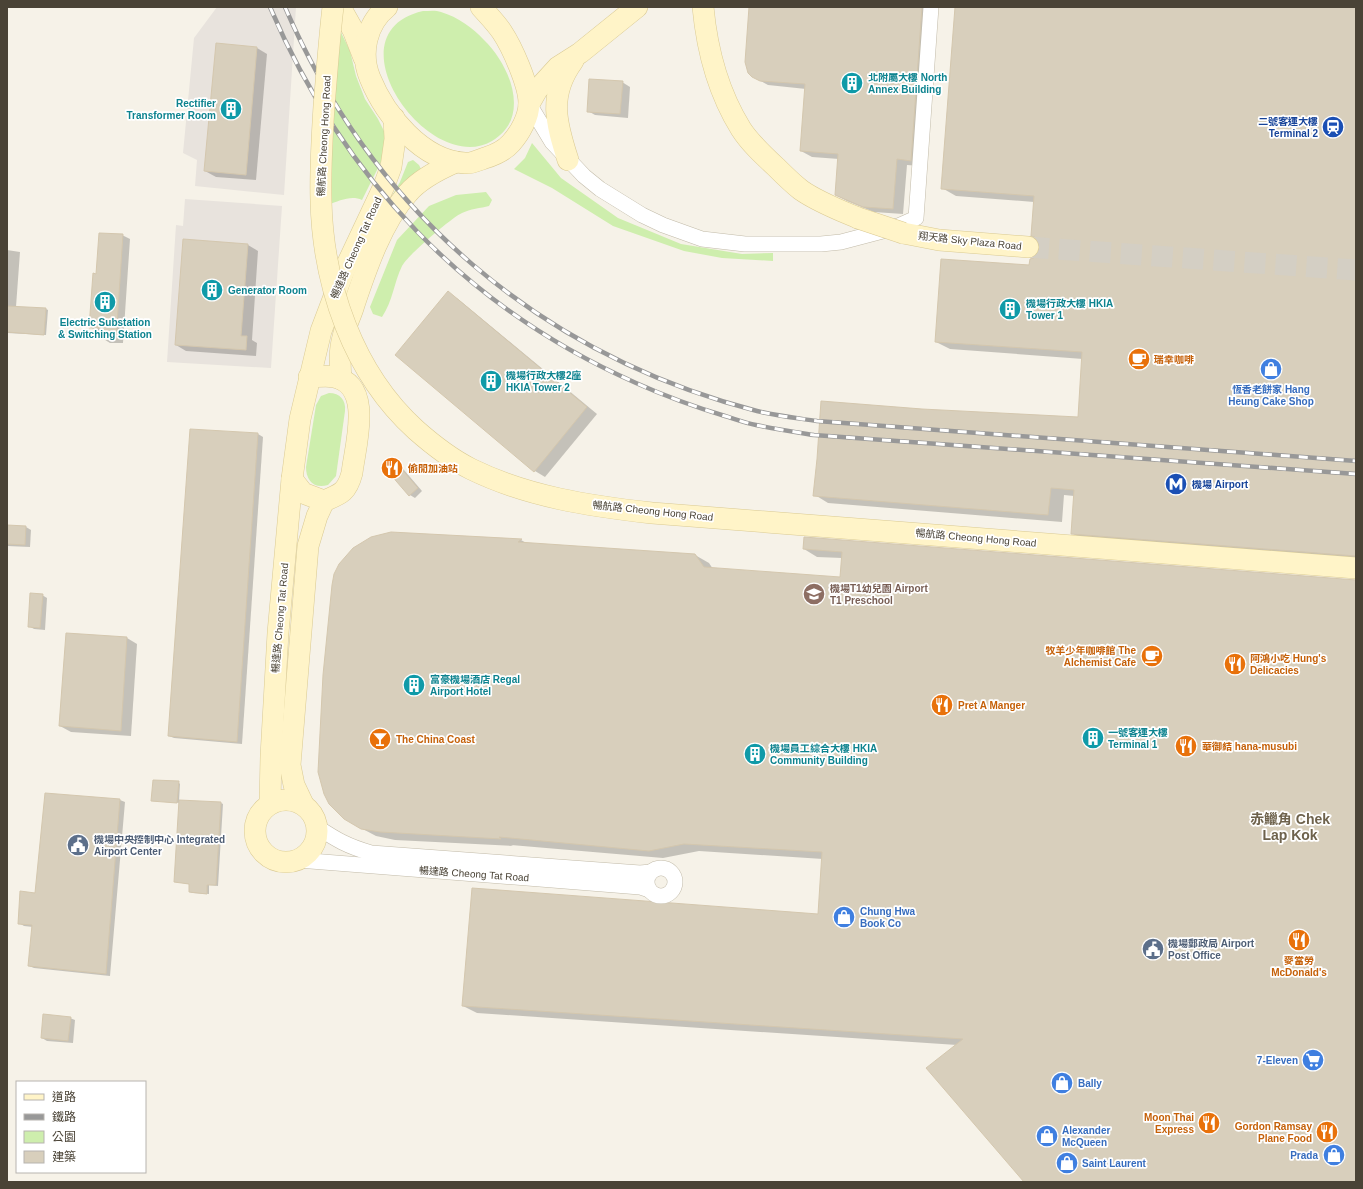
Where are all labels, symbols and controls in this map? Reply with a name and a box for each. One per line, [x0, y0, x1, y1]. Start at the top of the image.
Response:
building icon: 北附屬大樓 North Annex Building [839, 70, 865, 96]
place label: 北附屬大樓 North Annex Building [868, 72, 947, 95]
street label: 暢航路 Cheong Hong Road [315, 75, 333, 197]
building icon: Rectifier Transformer Room [218, 96, 244, 122]
place label: Rectifier Transformer Room [127, 98, 216, 121]
station icon: 二號客運大樓 Terminal 2 [1320, 114, 1346, 140]
place label: 二號客運大樓 Terminal 2 [1258, 116, 1318, 139]
street label: 暢達路 Cheong Tat Road [329, 195, 383, 301]
street label: 翔天路 Sky Plaza Road [918, 230, 1022, 252]
building icon: Generator Room [199, 277, 225, 303]
place label: Generator Room [228, 285, 307, 296]
building icon: Electric Substation & Switching Station [92, 289, 118, 315]
building icon: 機場行政大樓 HKIA Tower 1 [997, 296, 1023, 322]
place label: 機場行政大樓 HKIA Tower 1 [1025, 298, 1113, 321]
place label: Electric Substation & Switching Station [58, 317, 152, 340]
cafe icon: 瑞幸咖啡 [1126, 346, 1152, 372]
place label: 瑞幸咖啡 [1154, 354, 1194, 365]
shop icon: 恆香老餅家 Hang Heung Cake Shop [1258, 356, 1284, 382]
building icon: 機場行政大樓2座 HKIA Tower 2 [478, 368, 504, 394]
place label: 機場行政大樓2座 HKIA Tower 2 [505, 370, 582, 393]
place label: 恆香老餅家 Hang Heung Cake Shop [1228, 384, 1314, 407]
restaurant icon: 偷閒加油站 [379, 455, 405, 481]
place label: 偷閒加油站 [408, 463, 458, 474]
metro station icon: 機場 Airport [1163, 471, 1189, 497]
place label: 機場 Airport [1191, 479, 1249, 490]
street label: 暢航路 Cheong Hong Road [592, 499, 714, 523]
street label: 暢航路 Cheong Hong Road [915, 527, 1037, 549]
street label: 暢達路 Cheong Tat Road [270, 563, 290, 673]
school or university icon: 機場T1幼兒園 Airport T1 Preschool [801, 581, 827, 607]
place label: 機場T1幼兒園 Airport T1 Preschool [829, 583, 928, 606]
cafe icon: 牧羊少年咖啡館 The Alchemist Cafe [1139, 643, 1165, 669]
place label: 牧羊少年咖啡館 The Alchemist Cafe [1045, 645, 1136, 668]
restaurant icon: 阿鴻小吃 Hung's Delicacies [1222, 651, 1248, 677]
place label: 阿鴻小吃 Hung's Delicacies [1250, 653, 1327, 676]
building icon: 富豪機場酒店 Regal Airport Hotel [401, 672, 427, 698]
place label: 富豪機場酒店 Regal Airport Hotel [430, 674, 520, 697]
restaurant icon: Pret A Manger [929, 692, 955, 718]
place label: Pret A Manger [958, 700, 1025, 711]
building icon: 一號客運大樓 Terminal 1 [1080, 725, 1106, 751]
bar icon: The China Coast [367, 726, 393, 752]
place label: 一號客運大樓 Terminal 1 [1108, 727, 1168, 750]
restaurant icon: 華御結 hana-musubi [1173, 733, 1199, 759]
place label: The China Coast [396, 734, 476, 745]
building icon: 機場員工綜合大樓 HKIA Community Building [742, 741, 768, 767]
place label: 華御結 hana-musubi [1202, 741, 1297, 752]
place label: 機場員工綜合大樓 HKIA Community Building [769, 743, 877, 766]
district label: 赤鱲角 Chek Lap Kok [1250, 811, 1330, 843]
public building icon: 機場中央控制中心 Integrated Airport Center [65, 832, 91, 858]
place label: 機場中央控制中心 Integrated Airport Center [93, 834, 225, 857]
street label: 暢達路 Cheong Tat Road [419, 865, 529, 883]
shop icon: Chung Hwa Book Co [831, 904, 857, 930]
place label: Chung Hwa Book Co [860, 906, 915, 929]
restaurant icon: 麥當勞 McDonald's [1286, 927, 1312, 953]
public building icon: 機場郵政局 Airport Post Office [1140, 936, 1166, 962]
place label: 機場郵政局 Airport Post Office [1167, 938, 1255, 961]
place label: 麥當勞 McDonald's [1271, 955, 1327, 978]
supermarket icon: 7-Eleven [1300, 1047, 1326, 1073]
place label: 7-Eleven [1257, 1055, 1298, 1066]
shop icon: Bally [1049, 1070, 1075, 1096]
place label: Bally [1078, 1078, 1102, 1089]
legend [16, 1081, 146, 1173]
text: 道路 [52, 1090, 76, 1104]
text: 鐵路 [52, 1110, 76, 1124]
restaurant icon: Moon Thai Express [1196, 1110, 1222, 1136]
place label: Moon Thai Express [1144, 1112, 1194, 1135]
restaurant icon: Gordon Ramsay Plane Food [1314, 1119, 1340, 1145]
place label: Gordon Ramsay Plane Food [1235, 1121, 1312, 1144]
shop icon: Alexander McQueen [1034, 1123, 1060, 1149]
place label: Alexander McQueen [1062, 1125, 1110, 1148]
text: 公園 [52, 1130, 76, 1144]
shop icon: Prada [1321, 1142, 1347, 1168]
text: 建築 [52, 1150, 76, 1164]
shop icon: Saint Laurent [1054, 1150, 1080, 1176]
place label: Prada [1290, 1150, 1318, 1161]
place label: Saint Laurent [1082, 1158, 1147, 1169]

